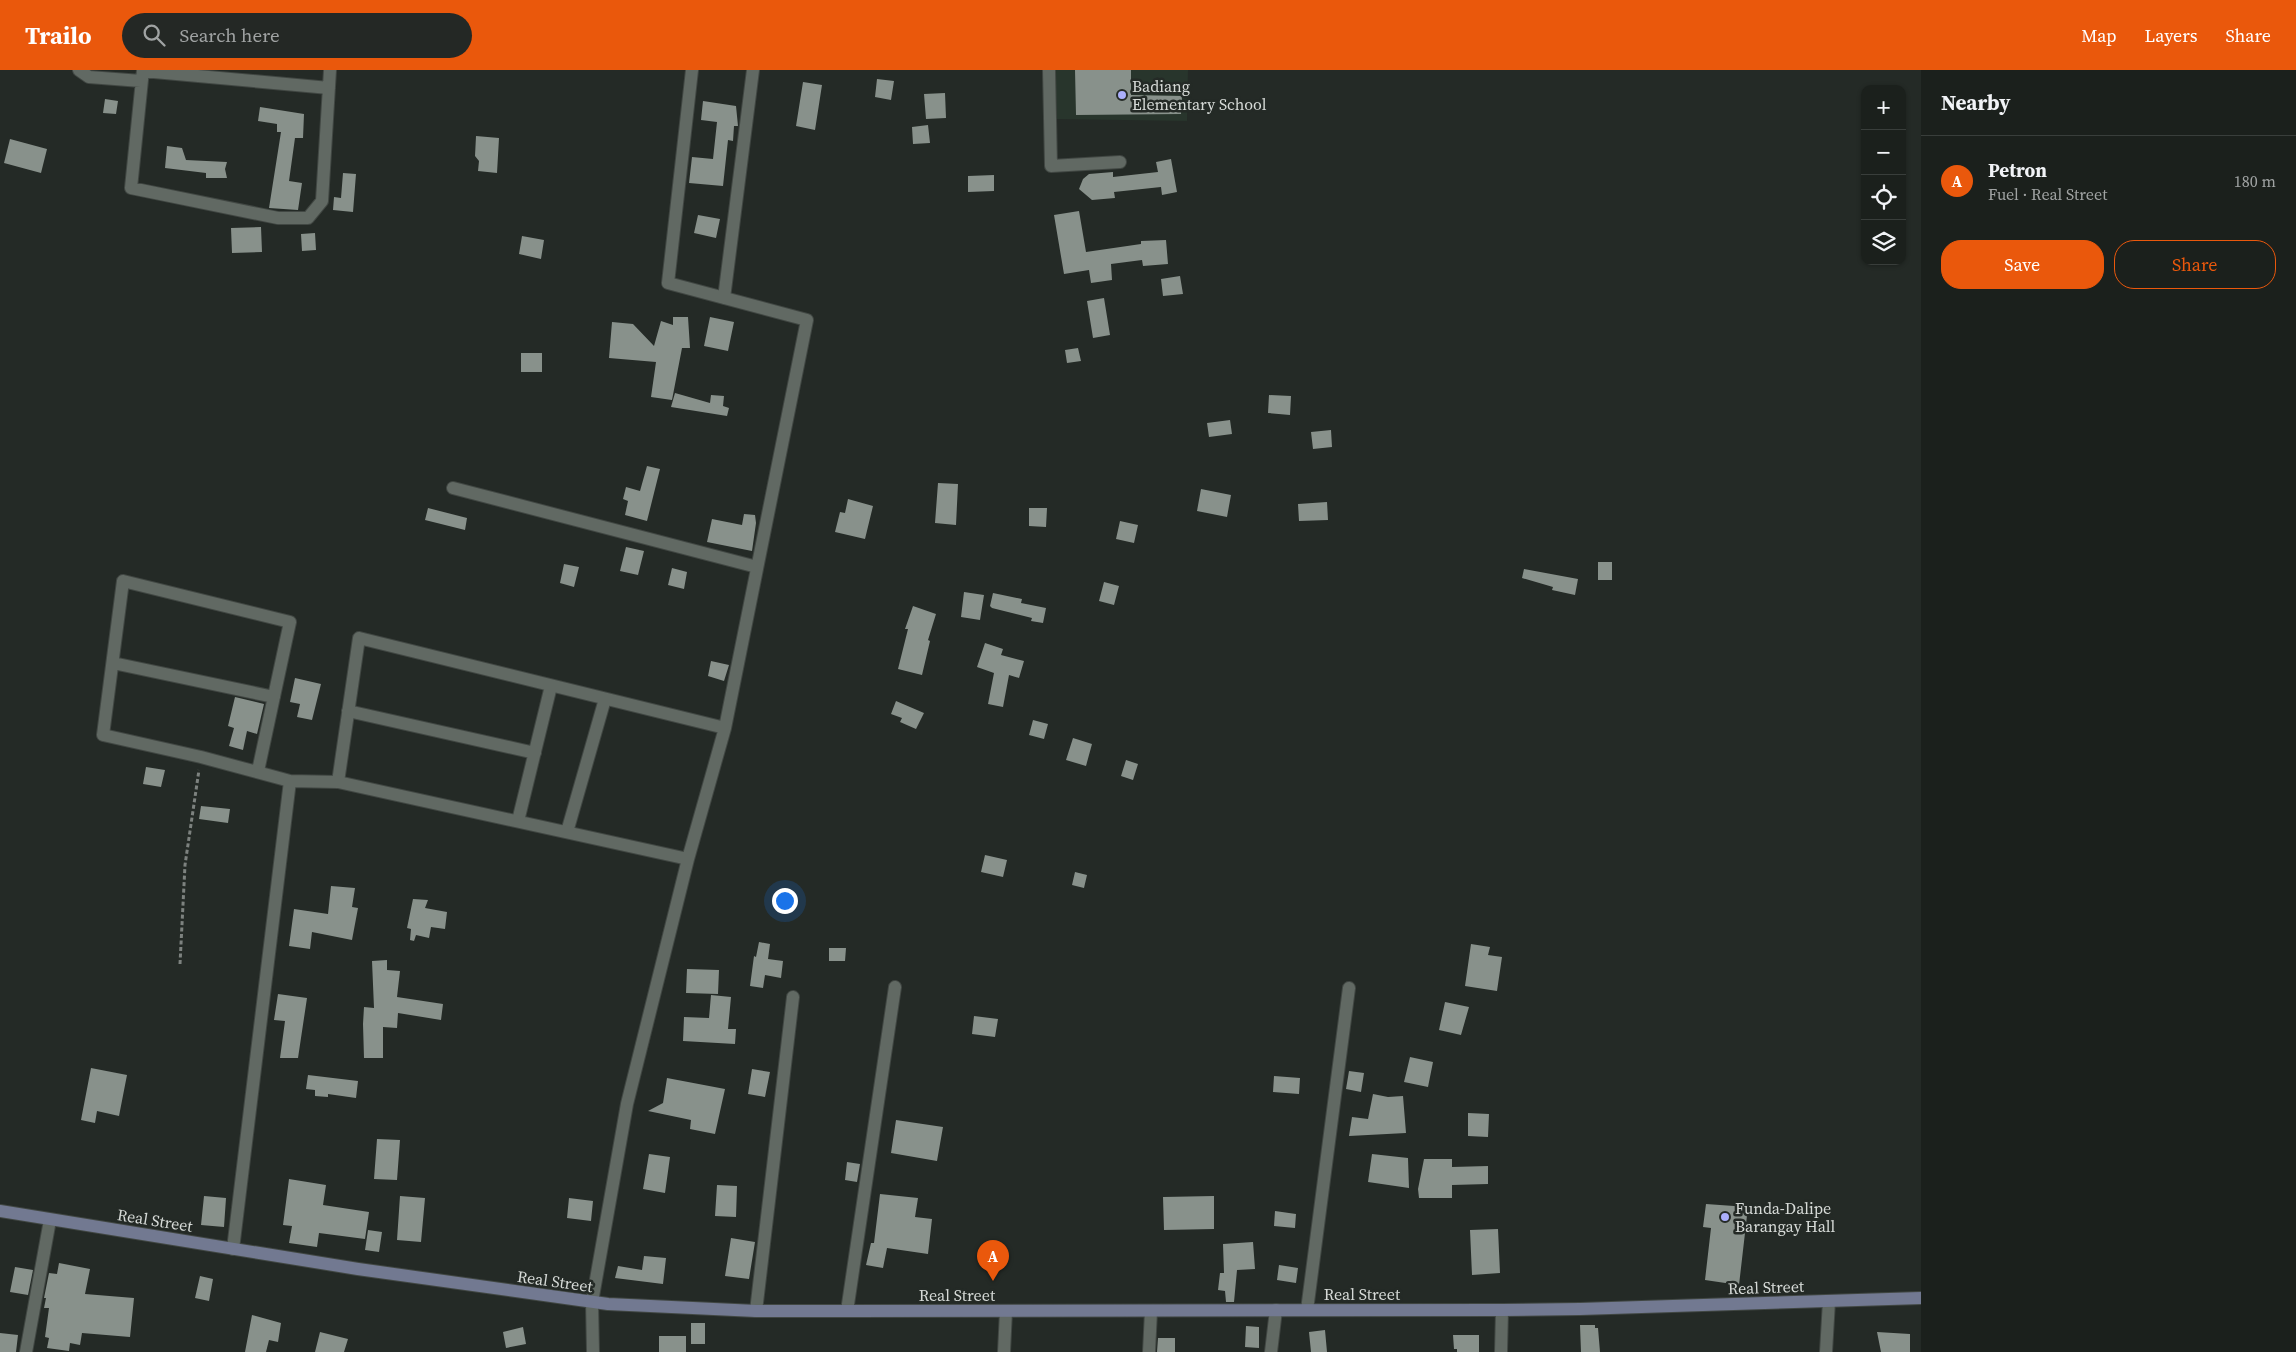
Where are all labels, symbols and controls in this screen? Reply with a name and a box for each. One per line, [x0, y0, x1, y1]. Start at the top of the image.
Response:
search box [122, 13, 472, 58]
text: Trailo [25, 19, 92, 52]
icon: search [140, 21, 168, 49]
text: Search here [180, 22, 280, 48]
text: Map [2081, 23, 2116, 48]
text: Layers [2144, 23, 2197, 48]
text: Share [2225, 23, 2271, 48]
place label: Badiang Elementary School [1132, 75, 1267, 115]
map controls [1861, 85, 1906, 265]
button: + [1861, 85, 1906, 130]
text: Nearby [1941, 88, 2011, 117]
marker: Badiang Elementary School [1116, 89, 1128, 101]
button: − [1861, 130, 1906, 175]
text: Petron [1988, 157, 2047, 183]
text: A [1952, 170, 1962, 192]
text: 180 m [2234, 170, 2276, 192]
button: locate [1861, 175, 1906, 220]
text: Fuel · Real Street [1988, 183, 2107, 205]
button: layers [1861, 220, 1906, 265]
button: Save [1941, 240, 2104, 289]
button: Share [2114, 240, 2276, 289]
your location [772, 888, 798, 914]
place label: Funda-Dalipe Barangay Hall [1735, 1197, 1836, 1237]
street label: Real Street [116, 1203, 195, 1237]
marker: Funda-Dalipe Barangay Hall [1719, 1211, 1731, 1223]
pin: A [977, 1240, 1009, 1281]
street label: Real Street [516, 1265, 595, 1297]
street label: Real Street [1728, 1275, 1805, 1299]
street label: Real Street [1324, 1283, 1401, 1305]
street label: Real Street [919, 1284, 996, 1306]

